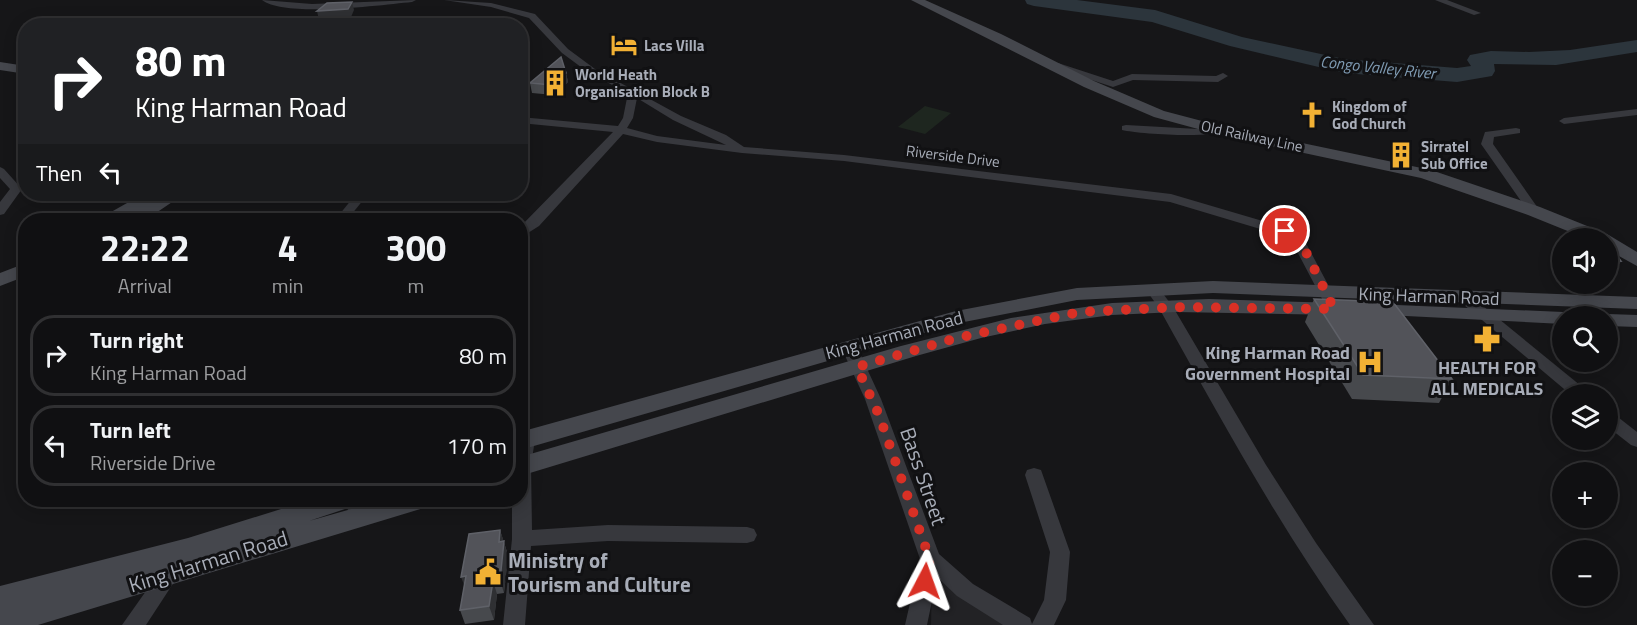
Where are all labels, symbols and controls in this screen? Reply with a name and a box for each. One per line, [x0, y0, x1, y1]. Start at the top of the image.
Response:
text: 80 m [135, 28, 227, 92]
hotel icon: Lacs Villa [609, 30, 639, 60]
place label: Lacs Villa [644, 34, 705, 57]
icon: right [36, 42, 114, 120]
water label: Congo Valley River [1319, 49, 1439, 85]
place label: World Heath Organisation Block B [575, 63, 710, 103]
building icon: World Heath Organisation Block B [540, 68, 570, 98]
text: King Harman Road [135, 86, 347, 127]
place label: Kingdom of God Church [1332, 95, 1407, 135]
church icon: Kingdom of God Church [1297, 100, 1327, 130]
street label: Old Railway Line [1199, 114, 1305, 158]
place label: Sirratel Sub Office [1421, 135, 1488, 175]
street label: Riverside Drive [905, 139, 1001, 173]
building icon: Sirratel Sub Office [1386, 140, 1416, 170]
text: Then [36, 156, 82, 190]
icon: left [94, 156, 127, 189]
pin [1259, 205, 1310, 256]
icon: arrive [1268, 214, 1301, 247]
text: 22:22 [100, 220, 190, 275]
text: 4 [278, 220, 298, 275]
text: 300 [386, 220, 446, 275]
map controls [1552, 228, 1618, 606]
button: sound [1552, 228, 1618, 294]
text: Arrival [118, 270, 172, 301]
text: min [272, 270, 304, 301]
text: m [407, 270, 424, 301]
street label: King Harman Road [1358, 280, 1500, 312]
street label: King Harman Road [822, 304, 966, 366]
button: search [1552, 306, 1618, 372]
text: Turn right [90, 323, 184, 357]
pharmacy icon: HEALTH FOR ALL MEDICALS [1472, 324, 1502, 354]
icon: right [39, 339, 72, 372]
text: 80 m [459, 339, 507, 373]
place label: King Harman Road Government Hospital [1185, 339, 1350, 387]
hospital icon: King Harman Road Government Hospital [1355, 347, 1385, 377]
place label: HEALTH FOR ALL MEDICALS [1431, 354, 1544, 402]
text: King Harman Road [90, 357, 247, 388]
button: layers [1552, 384, 1618, 450]
text: Turn left [90, 413, 171, 447]
street label: Bass Street [892, 423, 956, 530]
icon: left [39, 429, 72, 462]
text: 170 m [447, 429, 507, 463]
text: Riverside Drive [90, 447, 216, 478]
button: + [1552, 462, 1618, 528]
street label: King Harman Road [125, 522, 291, 600]
button: − [1552, 540, 1618, 606]
place label: Ministry of Tourism and Culture [508, 544, 691, 600]
position arrow [893, 549, 957, 613]
public building icon: Ministry of Tourism and Culture [473, 557, 503, 587]

